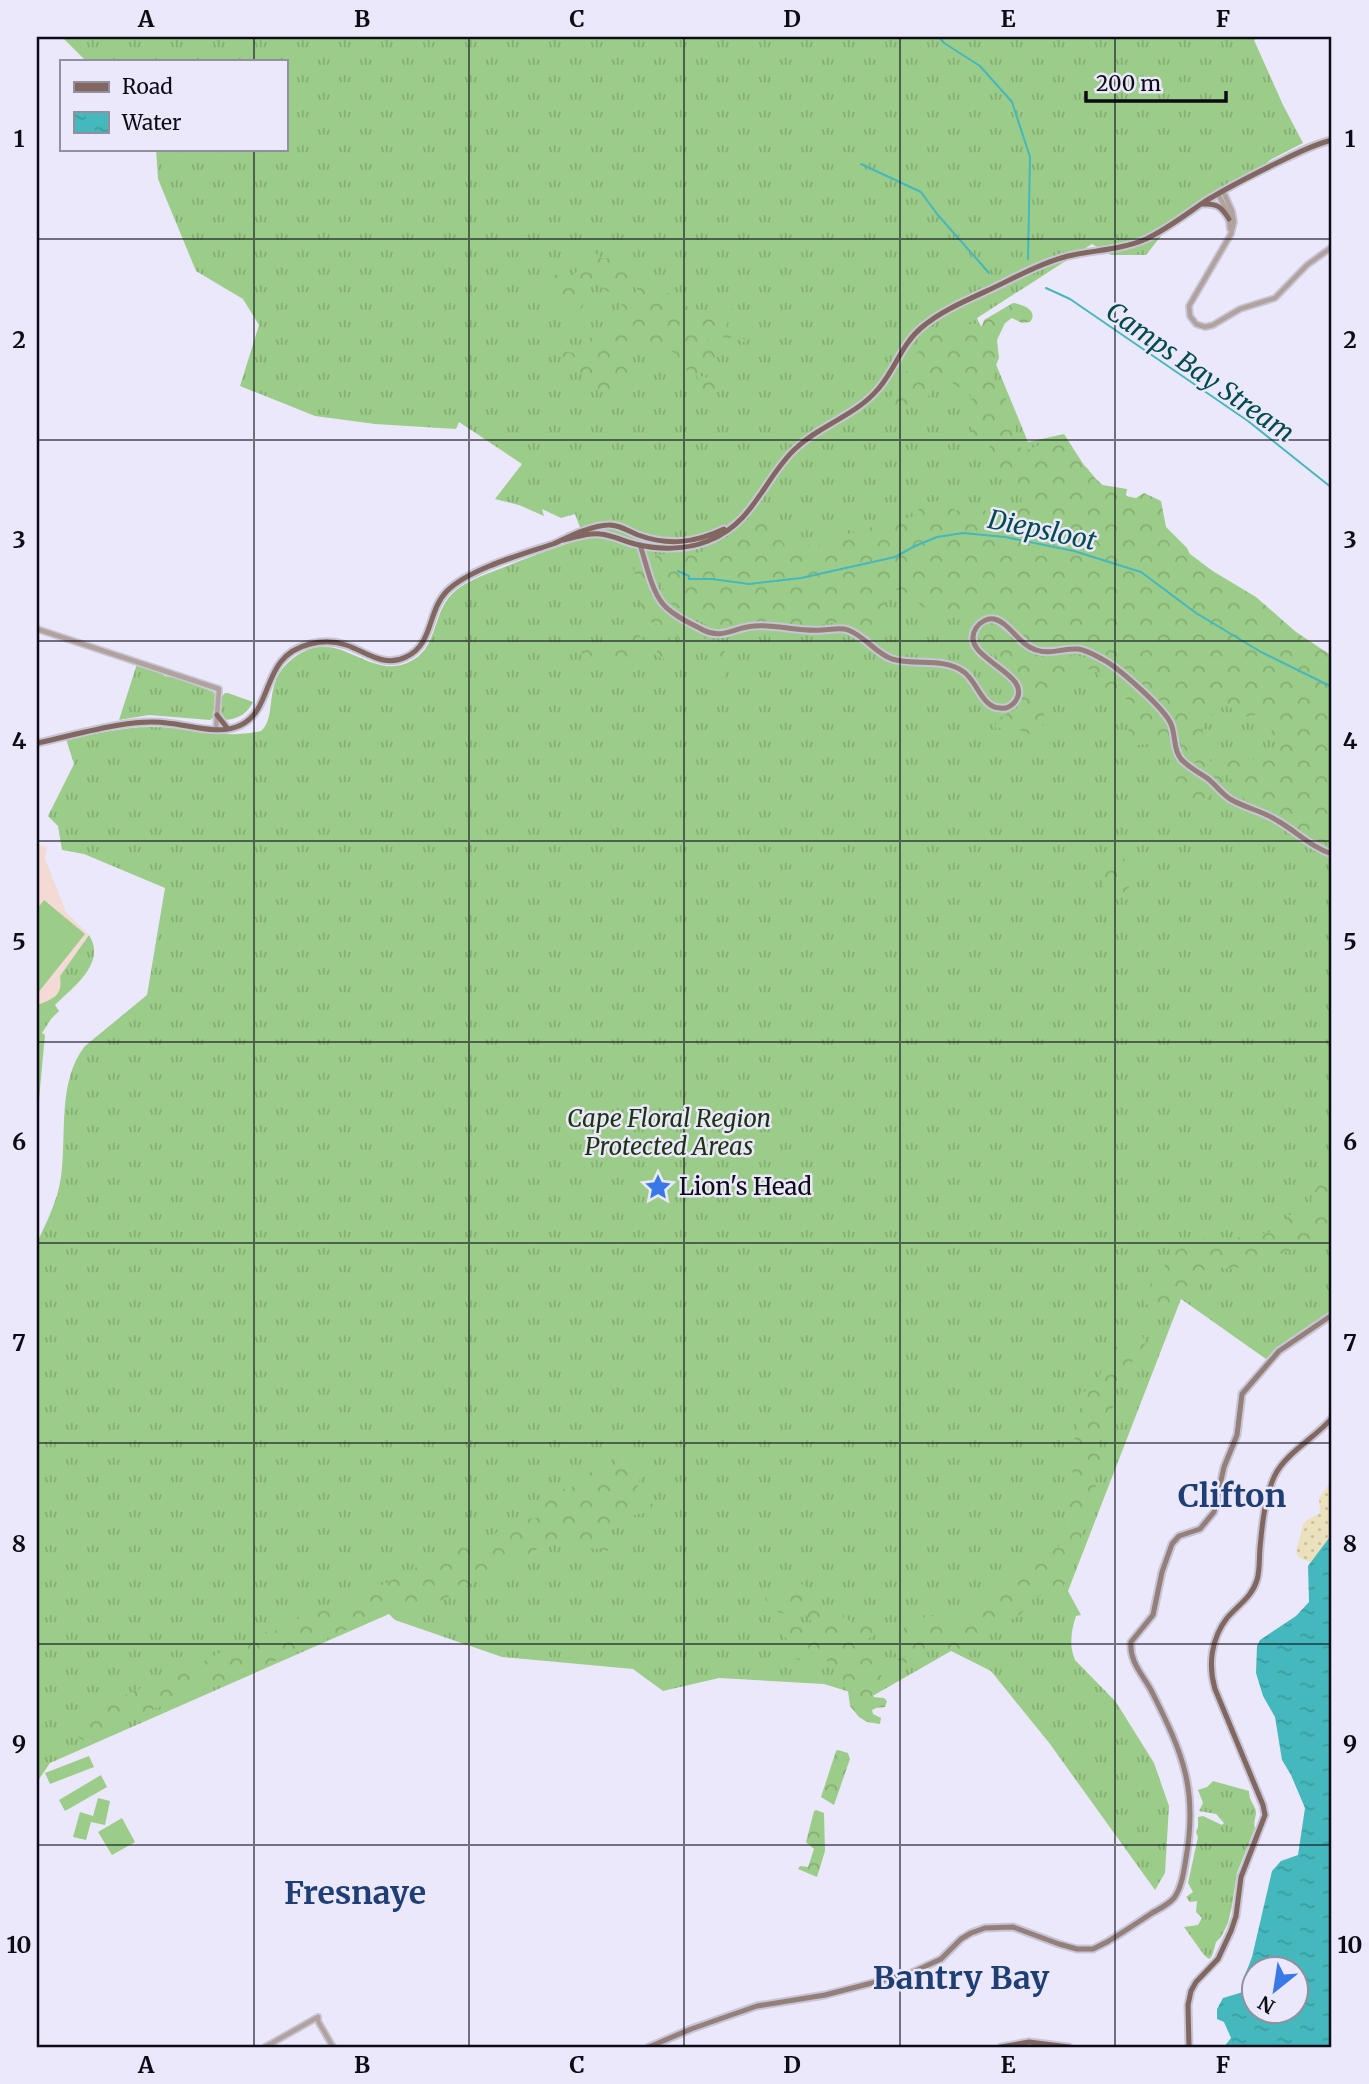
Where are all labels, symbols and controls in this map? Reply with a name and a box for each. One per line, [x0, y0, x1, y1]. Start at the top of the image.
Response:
text: A [137, 4, 155, 33]
text: B [354, 4, 370, 33]
text: C [569, 4, 585, 33]
text: D [783, 4, 801, 33]
text: E [1000, 4, 1016, 33]
text: F [1216, 4, 1230, 33]
legend [60, 60, 287, 150]
scale bar [1086, 60, 1226, 104]
text: 200 m [1096, 70, 1161, 97]
text: Road [122, 73, 173, 100]
text: Water [121, 109, 181, 136]
text: 1 [14, 124, 25, 153]
text: 1 [1345, 124, 1356, 153]
water label: Camps Bay Stream [1100, 294, 1301, 449]
text: 2 [12, 325, 26, 354]
text: 2 [1343, 325, 1357, 354]
water label: Diepsloot [984, 502, 1100, 557]
text: 3 [12, 525, 26, 554]
text: 3 [1343, 525, 1357, 554]
text: 4 [12, 726, 27, 755]
text: 4 [1343, 726, 1358, 755]
text: 5 [12, 927, 26, 956]
text: 5 [1343, 927, 1357, 956]
park label: Cape Floral Region Protected Areas [567, 1103, 771, 1162]
text: 6 [12, 1127, 26, 1156]
text: 6 [1343, 1127, 1357, 1156]
place label: Lion's Head [679, 1171, 812, 1202]
place icon: Lion's Head [643, 1172, 673, 1202]
text: 7 [12, 1328, 26, 1357]
text: 7 [1343, 1328, 1357, 1357]
district label: Clifton [1178, 1476, 1286, 1516]
text: 8 [12, 1529, 26, 1558]
text: 8 [1343, 1529, 1357, 1558]
text: 9 [12, 1729, 26, 1758]
text: 9 [1343, 1729, 1357, 1758]
district label: Fresnaye [284, 1873, 426, 1913]
text: 10 [7, 1930, 31, 1959]
text: 10 [1338, 1930, 1362, 1959]
north arrow [1240, 1954, 1310, 2024]
district label: Bantry Bay [873, 1958, 1050, 1998]
text: N [1254, 1991, 1279, 2019]
text: A [137, 2050, 155, 2079]
text: B [354, 2050, 370, 2079]
text: C [569, 2050, 585, 2079]
text: D [783, 2050, 801, 2079]
text: E [1000, 2050, 1016, 2079]
text: F [1216, 2050, 1230, 2079]

